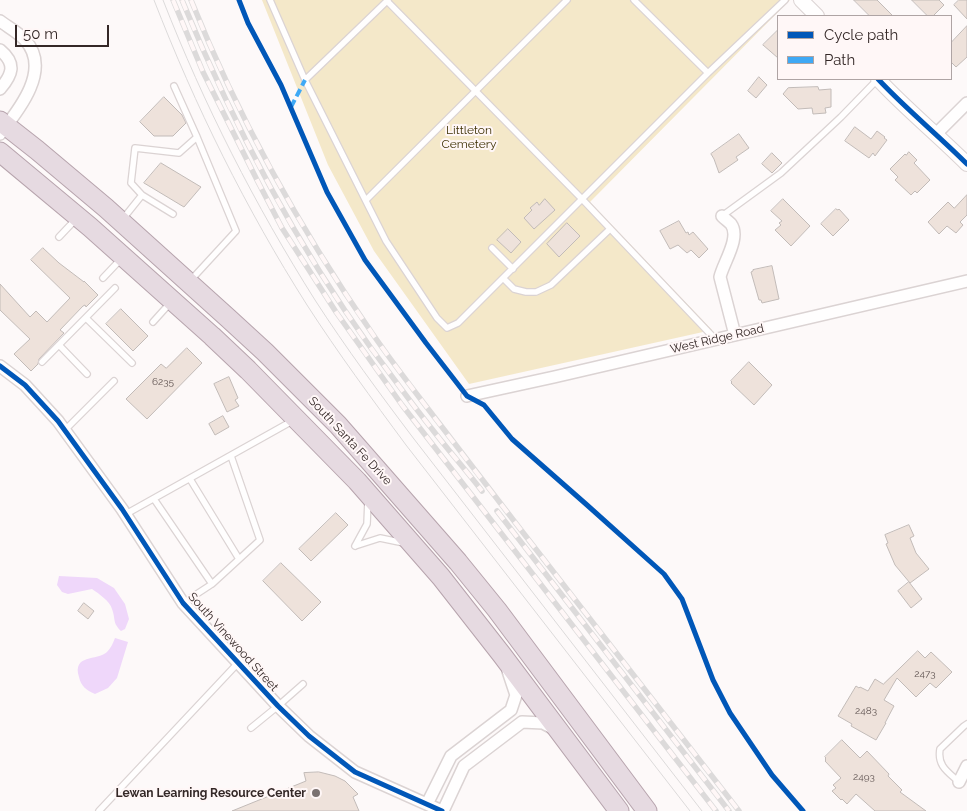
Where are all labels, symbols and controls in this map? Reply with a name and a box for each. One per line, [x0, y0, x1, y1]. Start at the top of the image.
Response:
scale bar [18, 15, 111, 47]
legend [777, 15, 952, 80]
text: 50 m [23, 25, 58, 43]
text: Cycle path [824, 26, 898, 44]
text: Path [824, 51, 855, 69]
park label: Littleton Cemetery [442, 123, 496, 151]
street label: West Ridge Road [669, 321, 765, 357]
house number: 6235 [152, 376, 174, 388]
street label: South Santa Fe Drive [305, 394, 395, 488]
street label: South Vinewood Street [185, 590, 281, 694]
house number: 2473 [914, 668, 936, 680]
house number: 2483 [855, 705, 877, 717]
house number: 2493 [853, 771, 875, 783]
place label: Lewan Learning Resource Center [116, 786, 306, 800]
marker: Lewan Learning Resource Center [310, 787, 322, 799]

